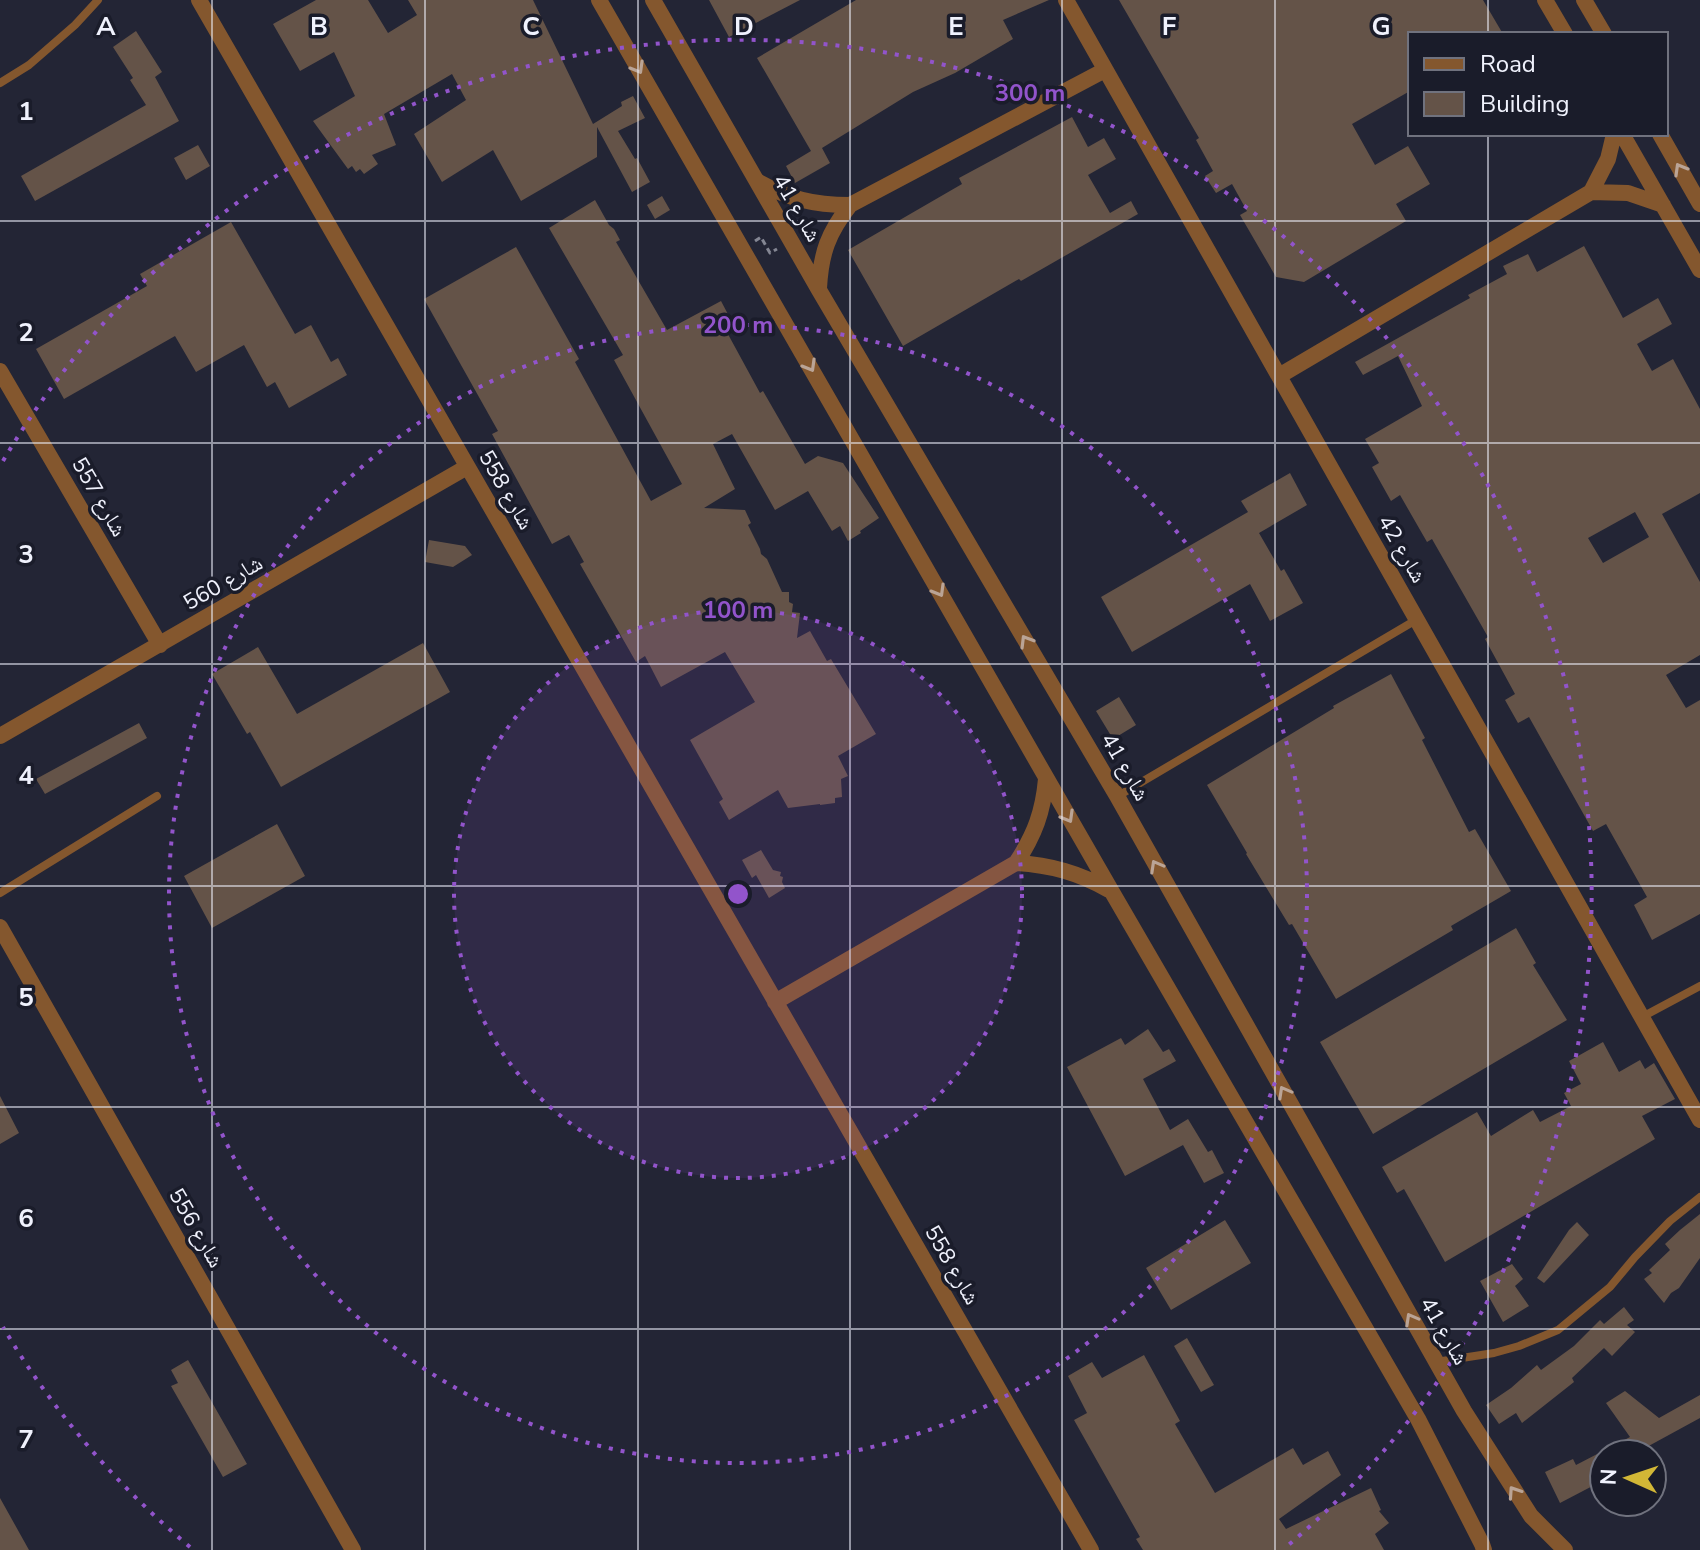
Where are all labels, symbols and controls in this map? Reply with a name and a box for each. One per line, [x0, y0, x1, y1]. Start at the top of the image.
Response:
text: A [96, 9, 116, 44]
text: B [310, 9, 328, 44]
text: C [522, 9, 540, 44]
text: D [734, 9, 754, 44]
text: E [948, 9, 964, 44]
text: F [1162, 9, 1176, 44]
text: G [1371, 9, 1391, 44]
legend [1408, 32, 1668, 136]
text: Road [1480, 48, 1536, 80]
one-way arrow [628, 59, 644, 73]
text: 300 m [995, 77, 1065, 109]
text: Building [1480, 88, 1570, 120]
text: 1 [18, 94, 34, 129]
one-way arrow [1674, 163, 1690, 178]
street label: شارع 41 [766, 169, 828, 247]
text: 200 m [703, 309, 773, 341]
text: 2 [18, 315, 34, 350]
one-way arrow [800, 357, 816, 372]
street label: شارع 558 [471, 445, 541, 535]
street label: شارع 557 [64, 452, 134, 542]
street label: شارع 42 [1371, 510, 1433, 588]
text: 3 [18, 537, 34, 572]
street label: شارع 560 [178, 548, 268, 618]
one-way arrow [929, 583, 945, 597]
text: 100 m [703, 594, 773, 626]
one-way arrow [1020, 635, 1036, 650]
street label: شارع 41 [1094, 728, 1156, 806]
text: 4 [18, 758, 34, 793]
one-way arrow [1058, 808, 1074, 823]
one-way arrow [1151, 860, 1166, 874]
centre of rings [724, 880, 752, 908]
text: 5 [18, 980, 34, 1015]
one-way arrow [1278, 1087, 1294, 1101]
street label: شارع 556 [161, 1183, 231, 1273]
text: 6 [18, 1201, 34, 1236]
street label: شارع 558 [917, 1220, 987, 1310]
street label: شارع 41 [1413, 1292, 1475, 1370]
one-way arrow [1405, 1313, 1421, 1328]
text: 7 [18, 1422, 34, 1457]
north arrow [1588, 1438, 1668, 1518]
text: N [1594, 1468, 1624, 1486]
one-way arrow [1509, 1486, 1524, 1500]

